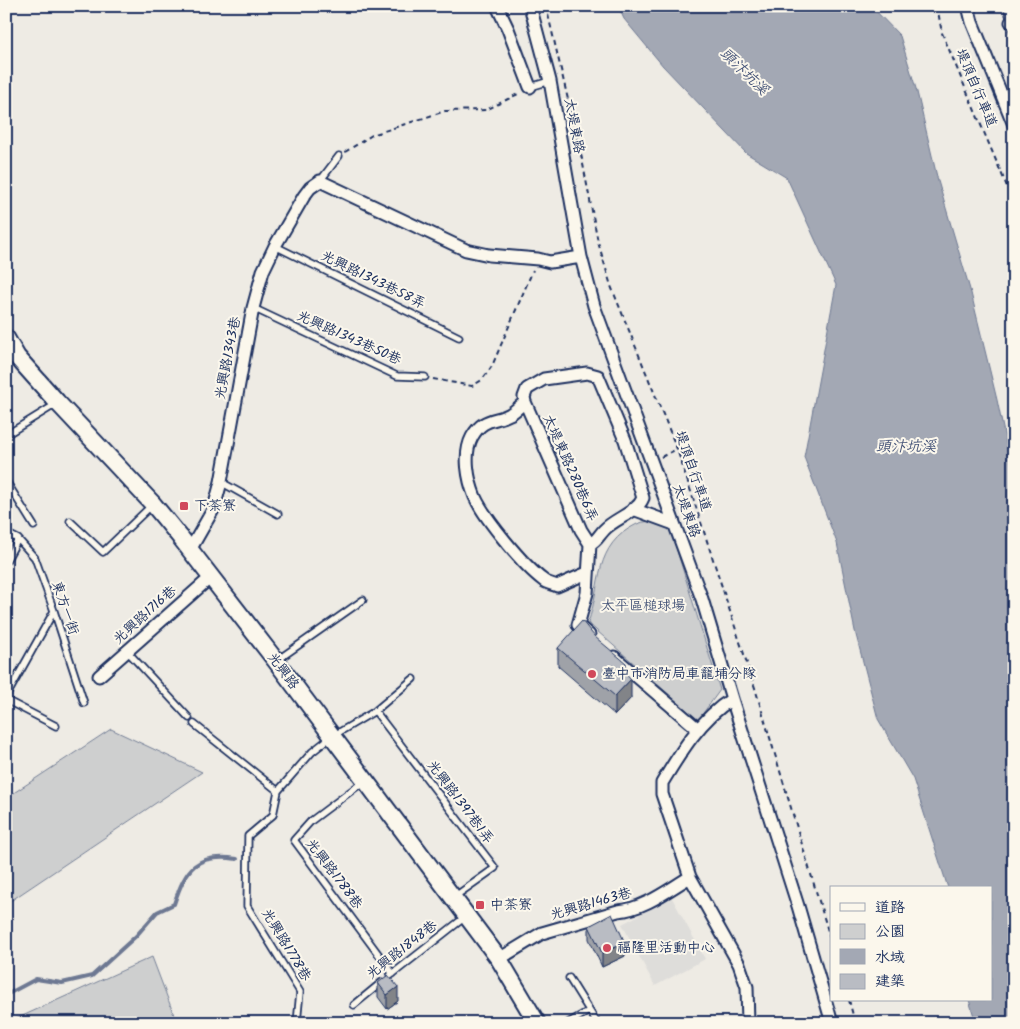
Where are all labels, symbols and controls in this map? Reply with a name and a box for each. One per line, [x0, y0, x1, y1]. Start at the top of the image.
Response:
water label: 頭汴坑溪 [714, 43, 775, 102]
street label: 堤頂自行車道 [949, 45, 1003, 131]
street label: 太堤東路 [558, 96, 590, 156]
street label: 光興路1343巷58弄 [317, 245, 429, 315]
street label: 光興路1343巷50巷 [293, 305, 406, 371]
street label: 光興路1343巷 [209, 314, 247, 401]
street label: 太堤東路280巷6弄 [536, 411, 604, 525]
street label: 堤頂自行車道 [669, 428, 717, 514]
water label: 頭汴坑溪 [876, 435, 937, 459]
street label: 太堤東路 [666, 481, 706, 541]
place label: 下茶寮 [194, 495, 236, 517]
marker: 下茶寮 [178, 500, 190, 512]
street label: 東方一街 [45, 578, 85, 638]
street label: 光興路1716巷 [108, 580, 182, 650]
park label: 太平區槌球場 [601, 595, 685, 617]
street label: 光興路 [262, 648, 304, 694]
place label: 臺中市消防局車籠埔分隊 [602, 663, 756, 685]
marker: 臺中市消防局車籠埔分隊 [586, 668, 598, 680]
street label: 光興路1397巷1弄 [421, 755, 499, 849]
street label: 光興路1788巷 [300, 834, 369, 915]
street label: 光興路1463巷 [548, 882, 635, 926]
legend [830, 886, 992, 1002]
place label: 中茶寮 [490, 894, 532, 916]
text: 道路 [875, 896, 905, 920]
marker: 中茶寮 [474, 899, 486, 911]
street label: 光興路1778巷 [256, 904, 317, 987]
street label: 光興路1848巷 [362, 915, 443, 985]
text: 公園 [875, 920, 905, 944]
place label: 福隆里活動中心 [617, 937, 715, 959]
marker: 福隆里活動中心 [601, 942, 613, 954]
text: 水域 [875, 946, 905, 970]
text: 建築 [875, 970, 905, 994]

